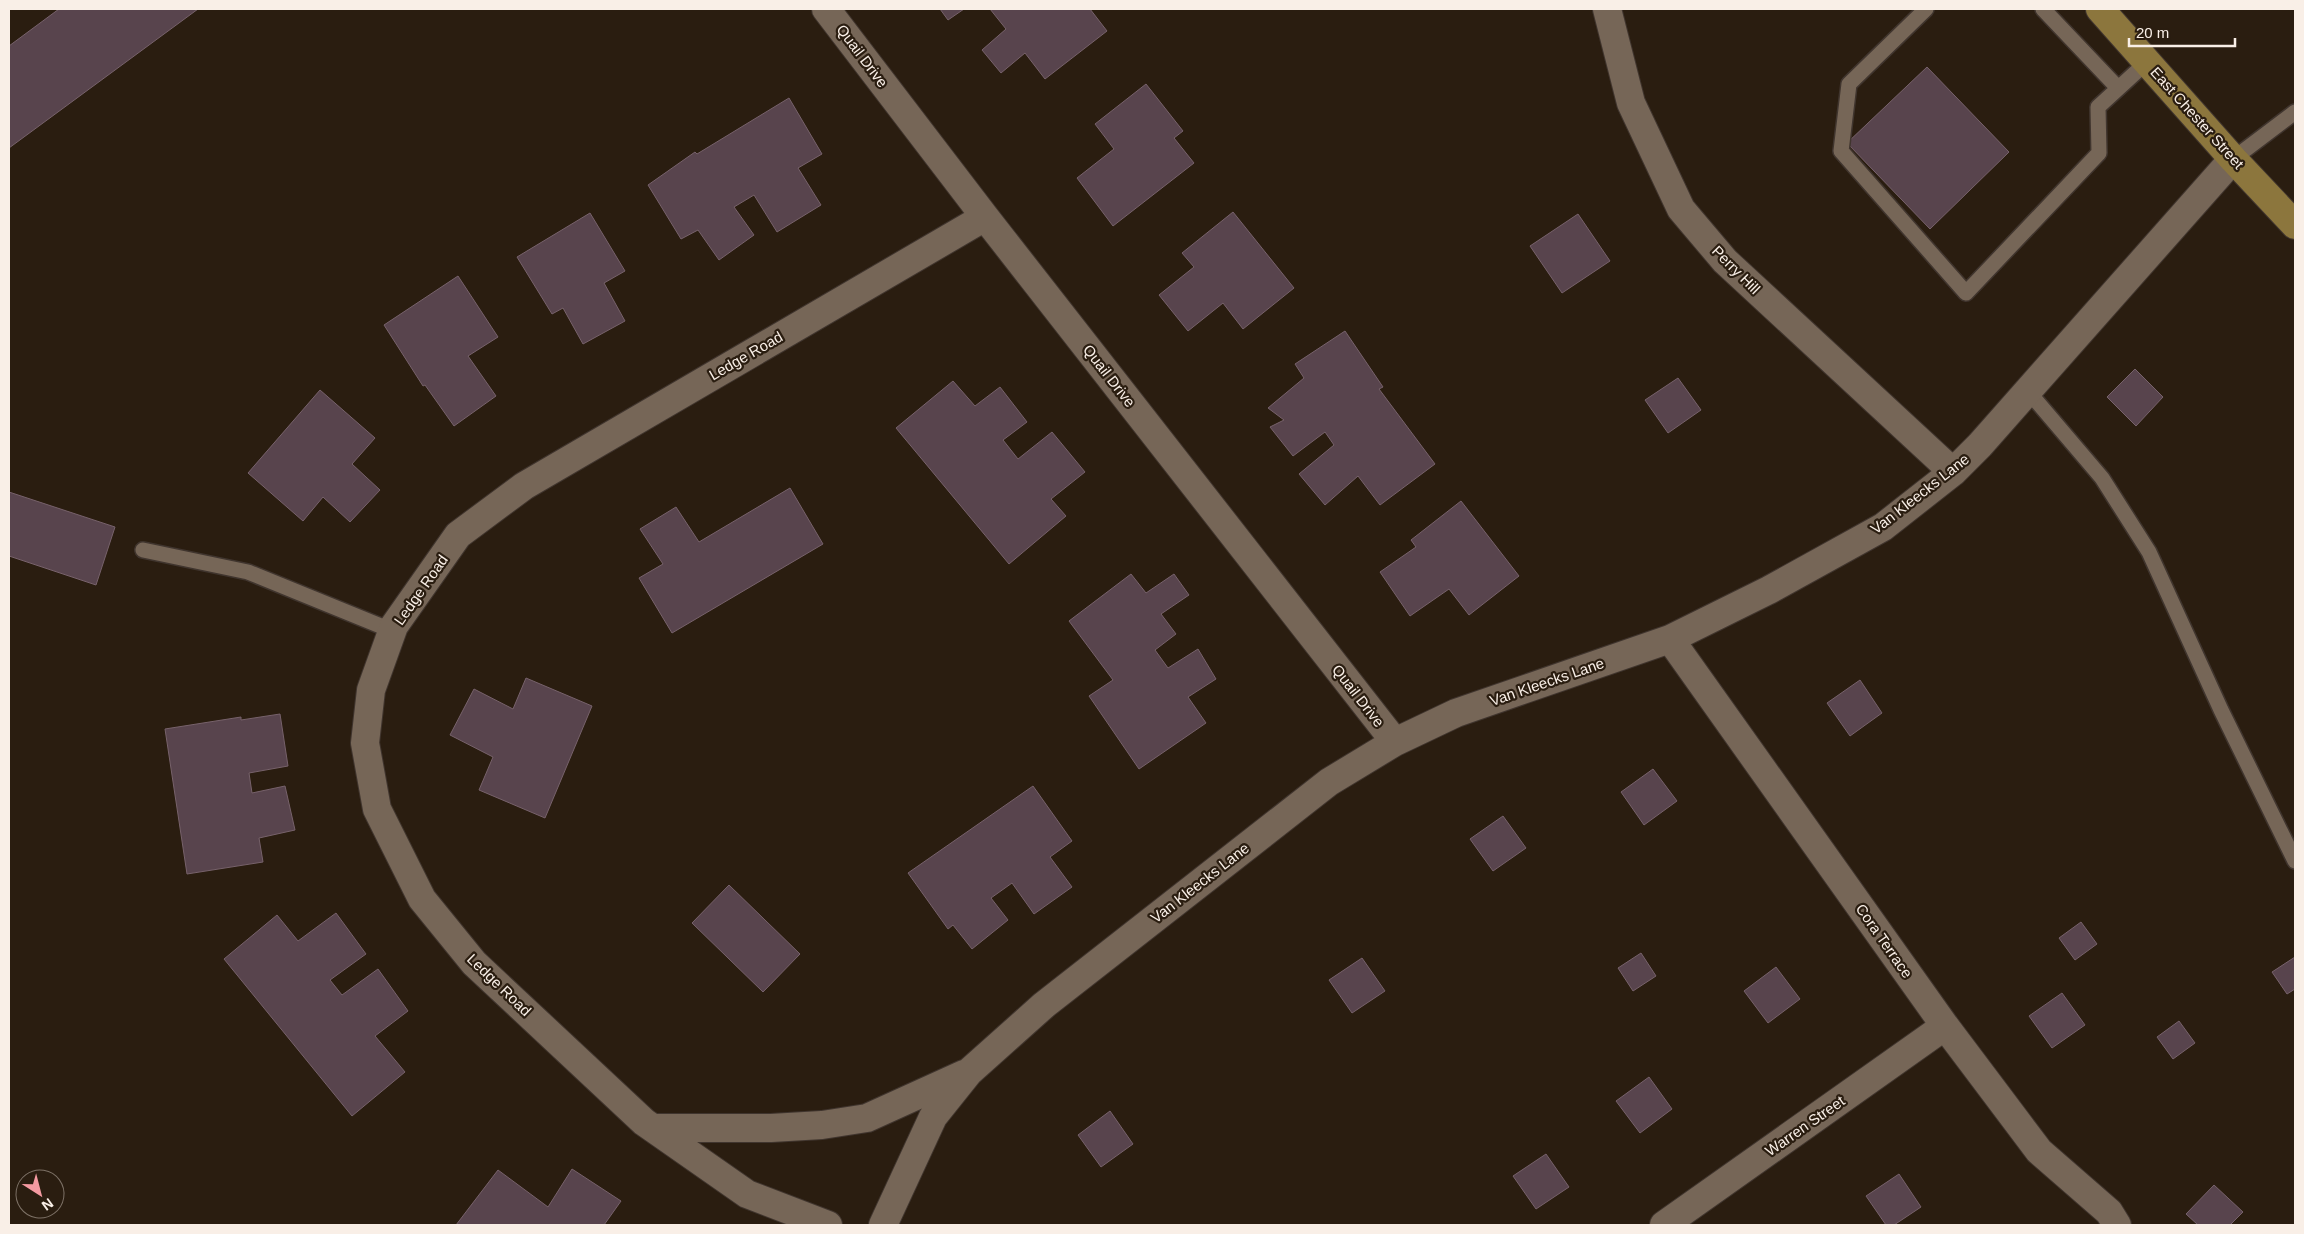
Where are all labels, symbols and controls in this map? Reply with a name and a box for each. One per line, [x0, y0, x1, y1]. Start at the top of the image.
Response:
scale bar [2129, 15, 2235, 47]
street label: Quail Drive [833, 21, 892, 90]
text: 20 m [2136, 24, 2169, 41]
street label: East Chester Street [2147, 63, 2248, 173]
street label: Perry Hill [1709, 242, 1764, 297]
street label: Ledge Road [706, 328, 785, 383]
street label: Quail Drive [1080, 341, 1139, 410]
street label: Van Kleecks Lane [1867, 450, 1972, 537]
street label: Ledge Road [390, 551, 451, 628]
street label: Van Kleecks Lane [1487, 654, 1606, 709]
street label: Quail Drive [1329, 661, 1388, 730]
street label: Van Kleecks Lane [1147, 839, 1252, 926]
street label: Cora Terrace [1853, 900, 1916, 981]
street label: Ledge Road [464, 950, 535, 1019]
street label: Warren Street [1762, 1092, 1848, 1159]
north arrow [15, 1169, 65, 1219]
text: N [39, 1195, 56, 1214]

